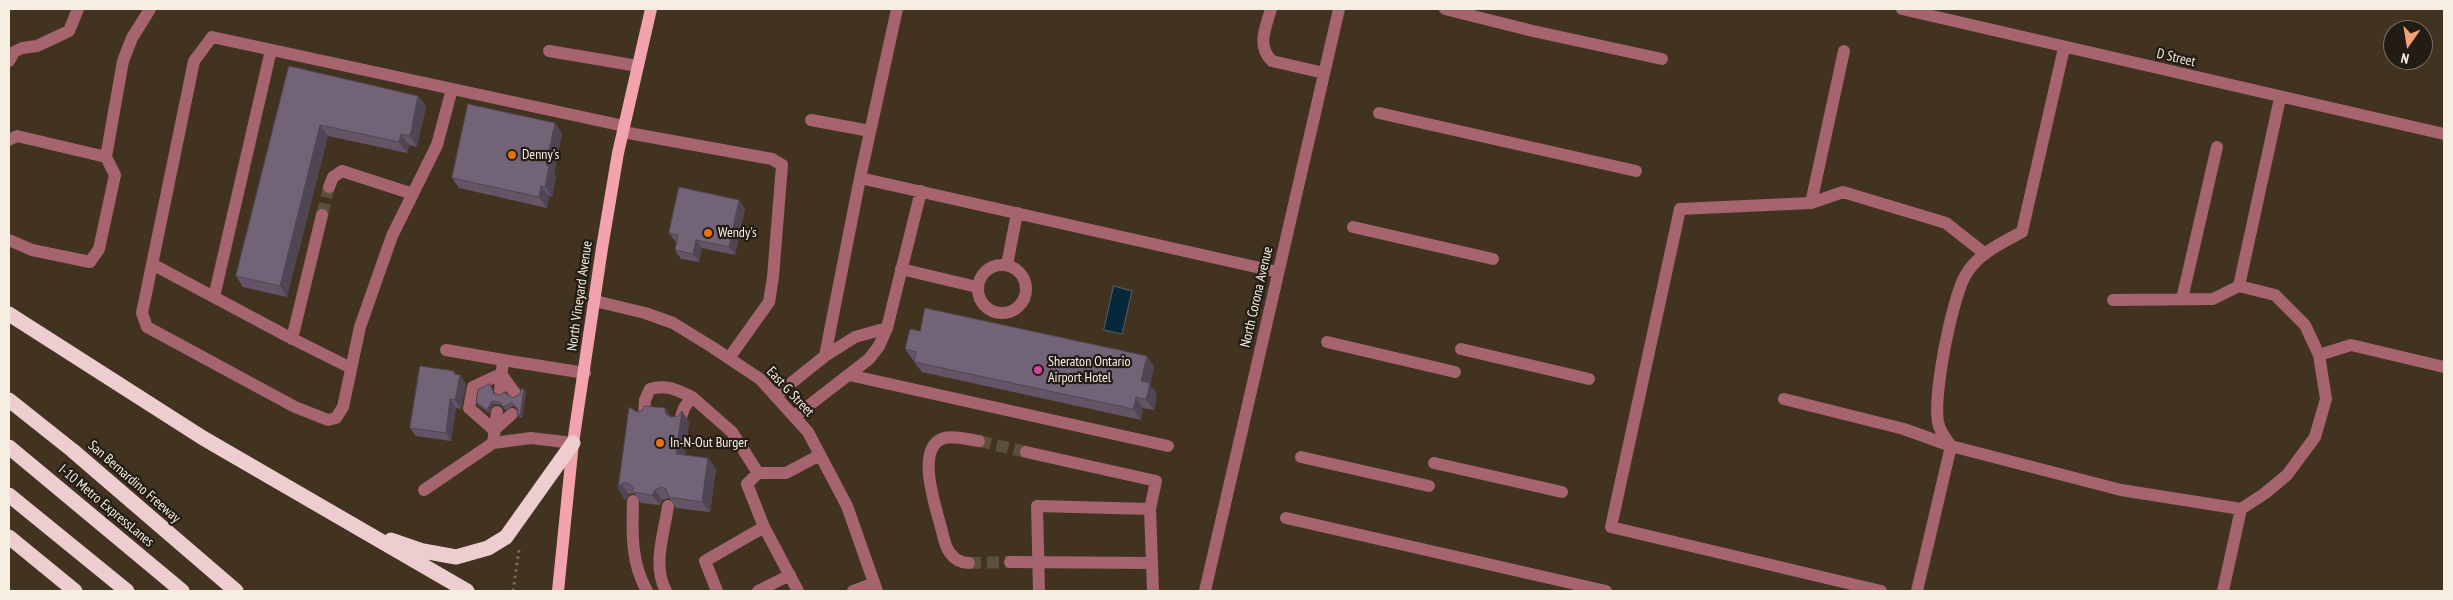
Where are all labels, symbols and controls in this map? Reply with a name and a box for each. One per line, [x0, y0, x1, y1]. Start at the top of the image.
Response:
north arrow [2383, 20, 2433, 70]
street label: D Street [2155, 45, 2197, 71]
text: N [2399, 49, 2411, 68]
place label: Denny's [522, 147, 559, 163]
marker: Denny's [506, 149, 518, 161]
place label: Wendy's [718, 225, 757, 241]
marker: Wendy's [702, 227, 714, 239]
street label: North Vineyard Avenue [564, 240, 596, 352]
street label: North Corona Avenue [1237, 245, 1277, 349]
place label: Sheraton Ontario Airport Hotel [1048, 354, 1130, 387]
street label: East G Street [763, 364, 817, 420]
marker: Sheraton Ontario Airport Hotel [1032, 364, 1044, 376]
place label: In-N-Out Burger [670, 435, 748, 451]
street label: San Bernardino Freeway [84, 437, 184, 527]
marker: In-N-Out Burger [654, 437, 666, 449]
street label: I-10 Metro ExpressLanes [55, 461, 157, 551]

